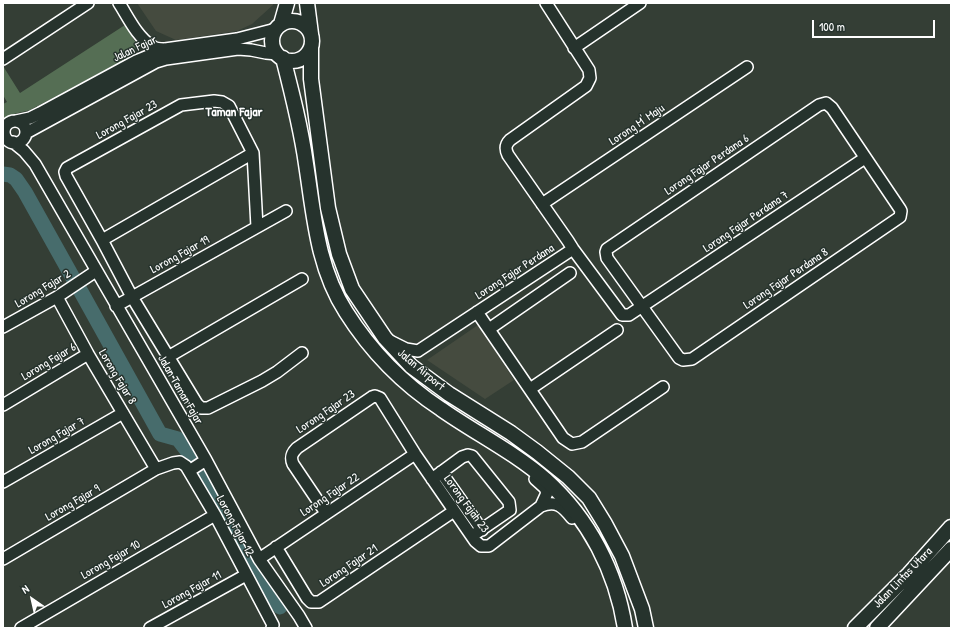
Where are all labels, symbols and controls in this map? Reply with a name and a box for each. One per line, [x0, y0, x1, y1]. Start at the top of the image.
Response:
scale bar [814, 12, 937, 38]
text: 100 m [819, 18, 845, 35]
street label: Jalan Fajar [111, 33, 159, 65]
street label: Lorong Fajar 23 [94, 97, 160, 143]
street label: Lorong M' Maju [607, 101, 667, 149]
district label: Taman Fajar [205, 105, 263, 121]
street label: Lorong Fajar Perdana 6 [662, 131, 752, 199]
street label: Lorong Fajar Perdana 7 [701, 188, 791, 256]
street label: Lorong Fajar 19 [148, 233, 212, 277]
street label: Lorong Fajar Perdana [473, 241, 557, 303]
street label: Lorong Fajar Perdana 8 [741, 245, 831, 313]
street label: Lorong Fajar 2 [13, 267, 73, 311]
street label: Lorong Fajar 6 [19, 340, 79, 384]
street label: Jalan Airport [394, 346, 448, 394]
street label: Lorong Fajar 8 [95, 347, 139, 407]
street label: Jalan Taman Fajar [154, 353, 206, 427]
street label: Lorong Fajar 23 [294, 387, 358, 437]
street label: Lorong Fajar 7 [26, 414, 88, 458]
street label: Lorong Fajar 22 [298, 470, 362, 520]
street label: Lorong Fajah 23 [440, 472, 492, 536]
street label: Lorong Fajar 9 [43, 482, 103, 524]
street label: Lorong Fajar 12 [213, 493, 257, 559]
street label: Lorong Fajar 10 [79, 537, 143, 583]
street label: Lorong Fajar 21 [317, 541, 381, 591]
street label: Jalan Lintas Utara [870, 545, 936, 611]
street label: Lorong Fajar 11 [160, 568, 224, 612]
north arrow [12, 579, 52, 619]
text: N [19, 582, 32, 596]

